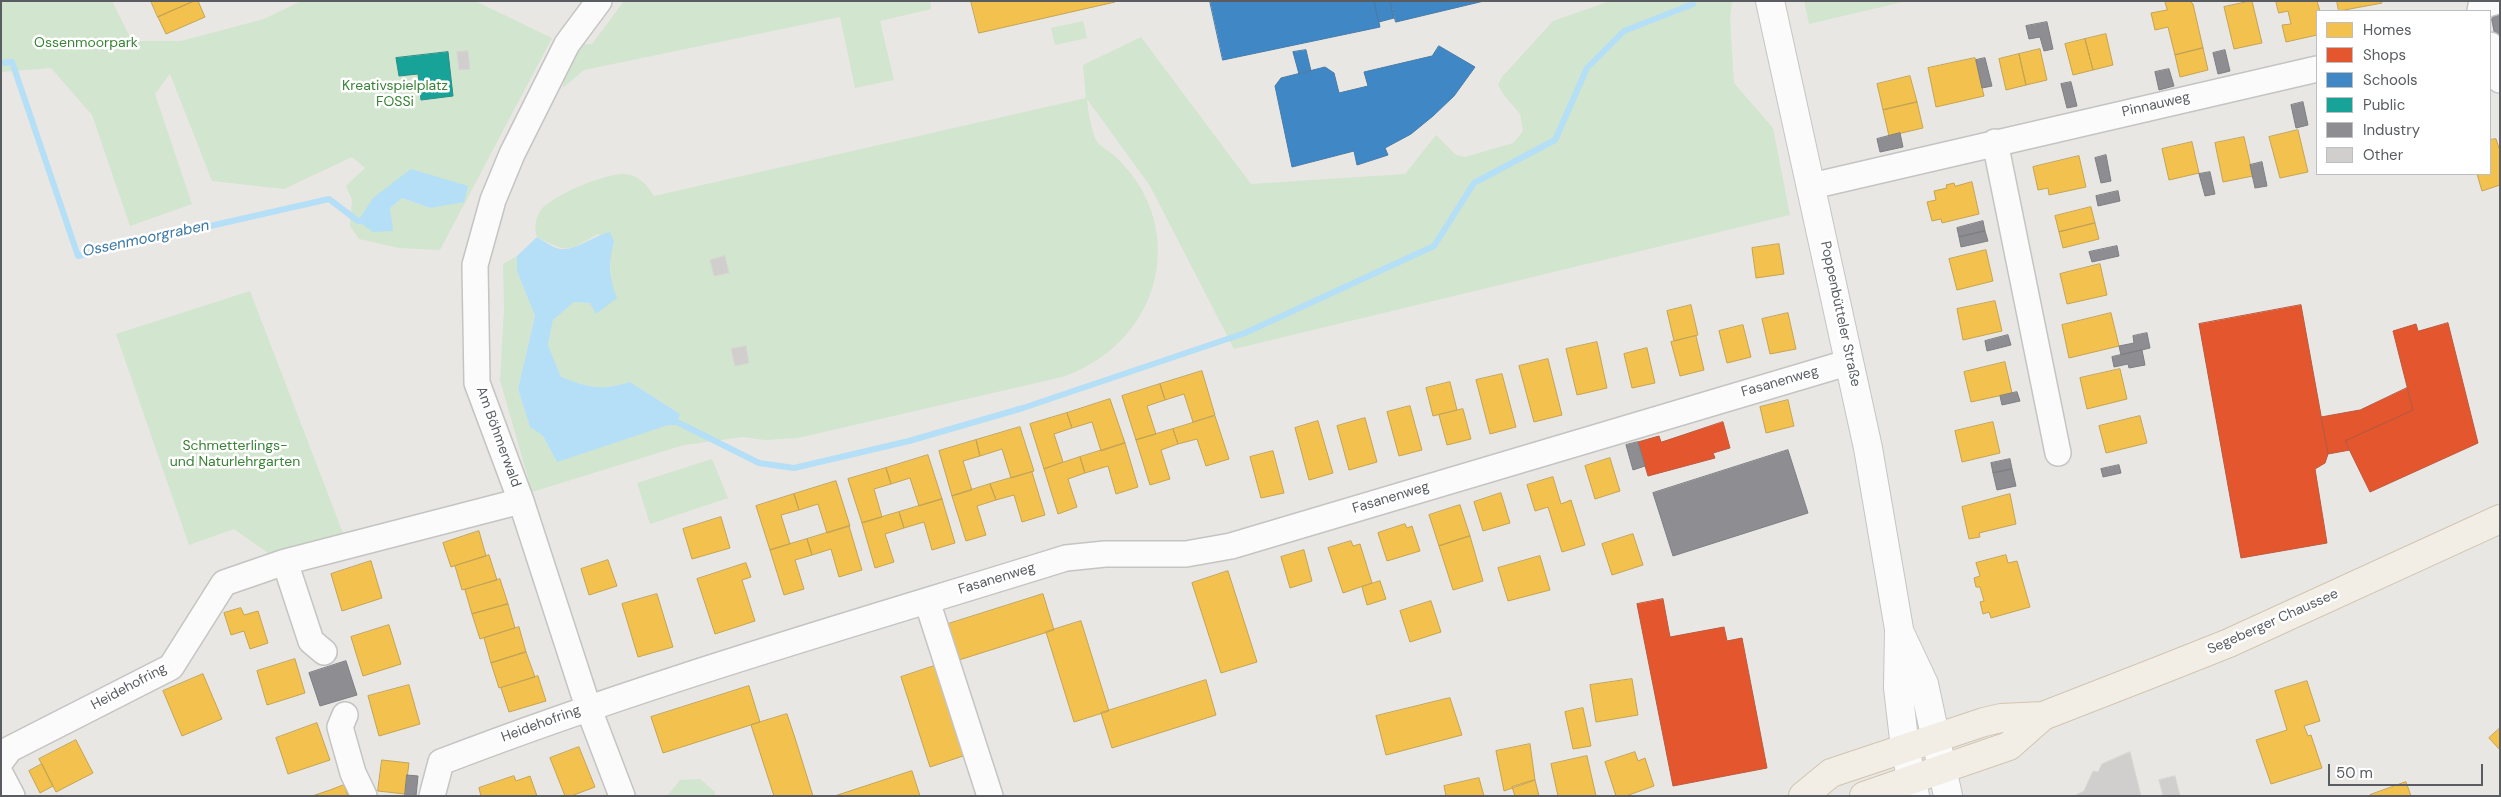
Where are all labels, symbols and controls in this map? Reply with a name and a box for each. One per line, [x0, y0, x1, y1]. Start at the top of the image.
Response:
legend [2316, 10, 2491, 175]
text: Homes [2363, 20, 2412, 40]
park label: Ossenmoorpark [34, 35, 138, 51]
text: Shops [2363, 45, 2406, 65]
text: Schools [2363, 70, 2418, 90]
park label: Kreativspielplatz FOSSi [342, 78, 448, 110]
street label: Pinnauweg [2120, 89, 2192, 121]
text: Public [2363, 95, 2405, 115]
text: Industry [2363, 120, 2420, 140]
text: Other [2363, 145, 2403, 165]
water label: Ossenmoorgraben [81, 217, 211, 261]
street label: Poppenbütteler Straße [1816, 240, 1864, 388]
street label: Fasanenweg [1740, 363, 1820, 401]
street label: Am Böhmerwald [472, 384, 524, 490]
park label: Schmetterlings- und Naturlehrgarten [170, 438, 300, 471]
street label: Fasanenweg [1351, 478, 1431, 518]
street label: Fasanenweg [957, 559, 1037, 599]
street label: Segeberger Chaussee [2205, 586, 2341, 658]
street label: Heidehofring [88, 660, 170, 714]
street label: Heidehofring [499, 702, 583, 746]
scale bar [2331, 754, 2486, 786]
text: 50 m [2336, 763, 2373, 783]

